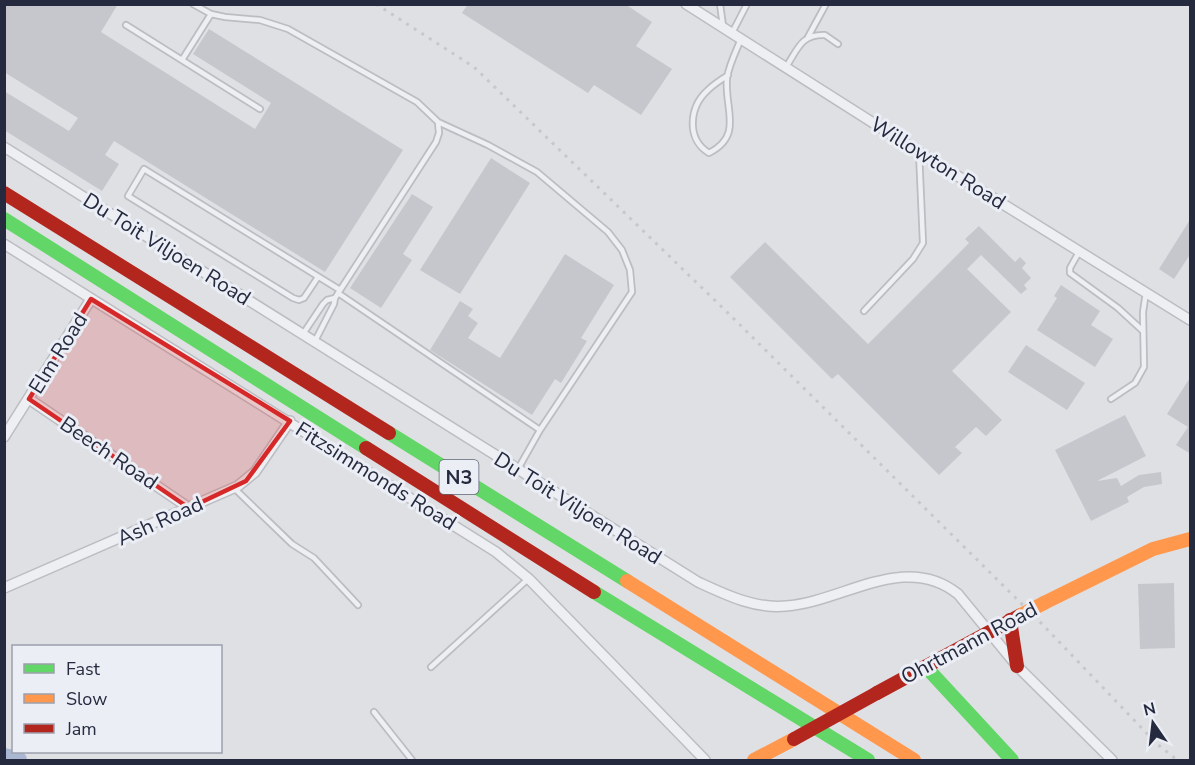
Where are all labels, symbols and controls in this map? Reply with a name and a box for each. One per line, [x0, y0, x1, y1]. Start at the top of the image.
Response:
street label: Willowton Road [865, 110, 1011, 216]
street label: Du Toit Viljoen Road [78, 186, 256, 312]
street label: Elm Road [22, 307, 94, 399]
street label: Beech Road [55, 410, 163, 496]
street label: Fitzsimmonds Road [290, 415, 462, 537]
street label: Du Toit Viljoen Road [489, 445, 667, 571]
road number: N3 [440, 460, 478, 494]
street label: Ash Road [113, 490, 207, 552]
street label: Ohrtmann Road [896, 595, 1042, 691]
legend [12, 645, 222, 753]
text: Fast [66, 657, 101, 681]
text: Slow [66, 687, 107, 711]
north arrow [1123, 693, 1183, 753]
text: N [1141, 697, 1158, 722]
text: Jam [65, 717, 97, 741]

